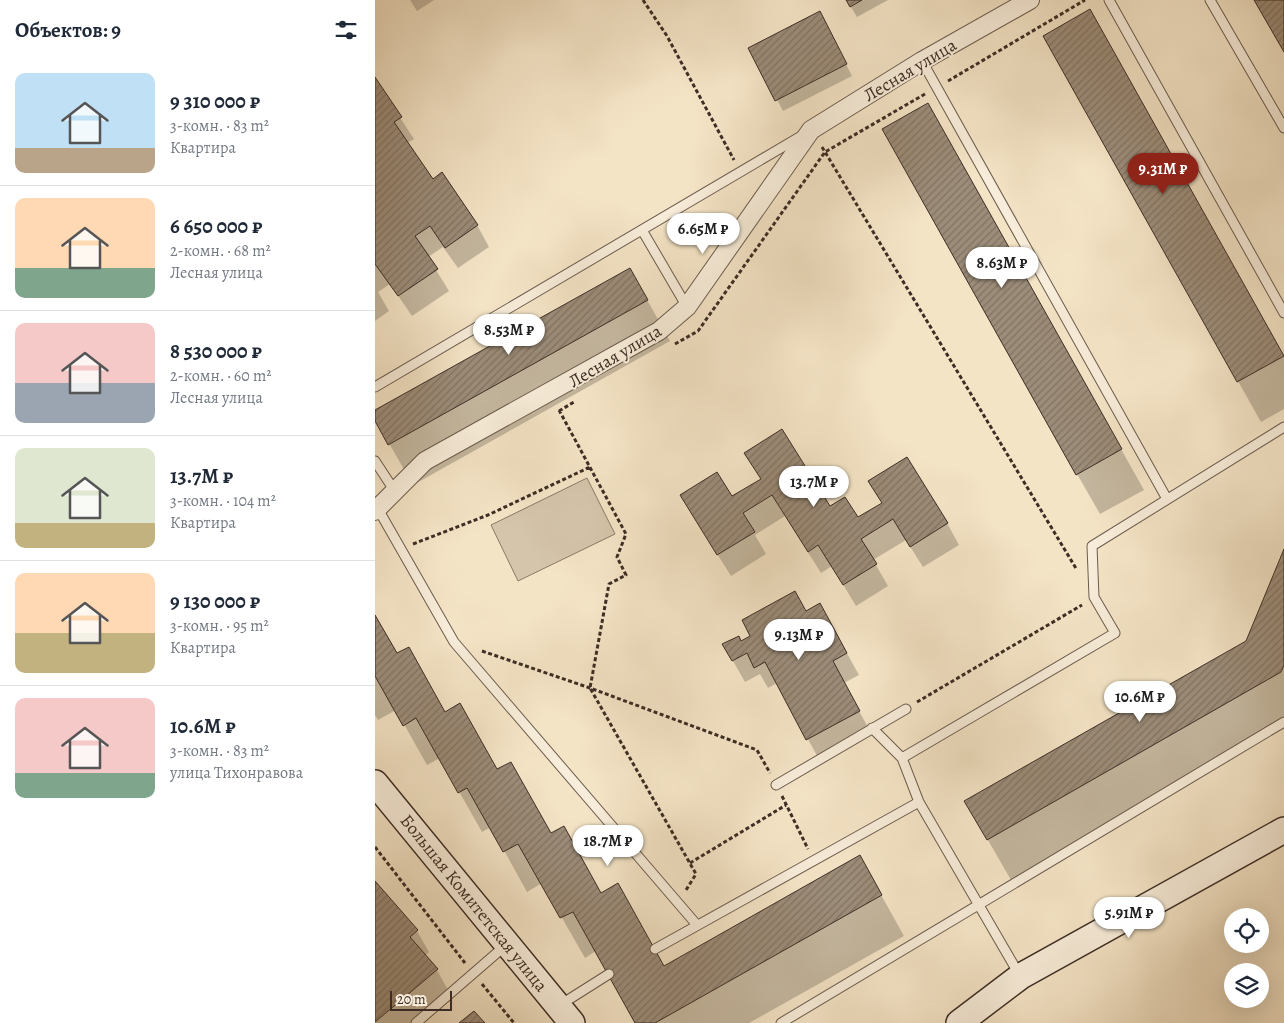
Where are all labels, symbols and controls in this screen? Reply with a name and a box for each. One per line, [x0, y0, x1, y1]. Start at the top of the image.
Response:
text: Объектов: 9 [15, 16, 121, 44]
icon: filters [332, 16, 360, 44]
street label: Лесная улица [859, 32, 961, 107]
text: 9 310 000 ₽ [170, 87, 260, 115]
icon: home [55, 93, 115, 153]
text: 3-комн. · 83 m² [170, 115, 269, 137]
text: Квартира [170, 137, 236, 159]
pin: 9.31M ₽ [1117, 152, 1209, 195]
text: 9.31M ₽ [1139, 158, 1187, 180]
text: 6 650 000 ₽ [170, 212, 262, 240]
pin: 6.65M ₽ [657, 212, 749, 255]
icon: home [55, 218, 115, 278]
text: 6.65M ₽ [678, 218, 728, 240]
text: 2-комн. · 68 m² [170, 240, 271, 262]
pin: 8.63M ₽ [956, 246, 1048, 289]
text: 8.63M ₽ [977, 252, 1027, 274]
text: Лесная улица [170, 262, 263, 284]
pin: 8.53M ₽ [463, 314, 555, 356]
street label: Лесная улица [564, 318, 666, 393]
text: 8.53M ₽ [484, 319, 534, 341]
text: 8 530 000 ₽ [170, 337, 262, 365]
icon: home [55, 343, 115, 403]
text: 2-комн. · 60 m² [170, 365, 272, 387]
text: Лесная улица [170, 387, 263, 409]
text: 13.7M ₽ [170, 462, 233, 490]
pin: 13.7M ₽ [768, 466, 860, 508]
icon: home [55, 468, 115, 528]
text: 13.7M ₽ [790, 471, 838, 493]
text: 3-комн. · 104 m² [170, 490, 276, 512]
text: Квартира [170, 512, 236, 534]
text: 9 130 000 ₽ [170, 587, 260, 615]
icon: home [55, 593, 115, 653]
text: 3-комн. · 95 m² [170, 615, 269, 637]
pin: 9.13M ₽ [753, 618, 845, 661]
text: 9.13M ₽ [775, 624, 823, 646]
text: Квартира [170, 637, 236, 659]
pin: 10.6M ₽ [1094, 680, 1186, 723]
text: 10.6M ₽ [1115, 686, 1165, 708]
text: 10.6M ₽ [170, 712, 236, 740]
icon: home [55, 718, 115, 778]
text: 3-комн. · 83 m² [170, 740, 269, 762]
text: улица Тихонравова [170, 762, 303, 784]
street label: Большая Комитетская улица [395, 809, 554, 997]
pin: 18.7M ₽ [562, 824, 654, 867]
text: 18.7M ₽ [583, 830, 633, 852]
pin: 5.91M ₽ [1083, 896, 1175, 939]
text: 5.91M ₽ [1105, 902, 1153, 924]
map controls [1224, 908, 1269, 1008]
button: locate [1224, 908, 1269, 953]
button: layers [1224, 963, 1269, 1008]
scale bar [390, 988, 453, 1011]
text: 20 m [397, 990, 426, 1009]

